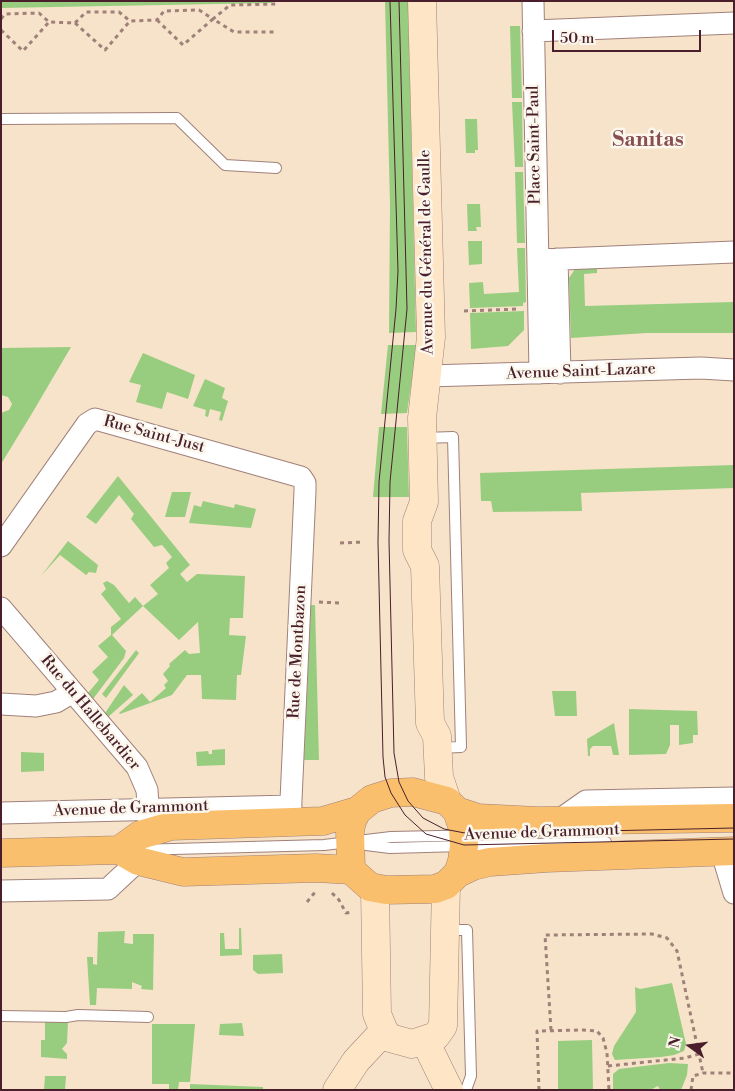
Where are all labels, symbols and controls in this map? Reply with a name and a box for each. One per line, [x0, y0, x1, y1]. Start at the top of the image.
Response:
scale bar [555, 20, 704, 52]
text: 50 m [560, 29, 594, 48]
street label: Place Saint-Paul [524, 85, 546, 205]
district label: Sanitas [612, 128, 684, 154]
street label: Avenue du Général de Gaulle [416, 149, 438, 355]
street label: Avenue Saint-Lazare [506, 360, 656, 384]
street label: Rue Saint-Just [101, 412, 207, 458]
street label: Rue de Montbazon [285, 585, 311, 719]
street label: Rue du Hallebardier [36, 651, 144, 775]
street label: Avenue de Grammont [53, 797, 209, 821]
street label: Avenue de Grammont [464, 821, 620, 845]
north arrow [665, 1021, 715, 1071]
text: N [665, 1035, 686, 1050]

